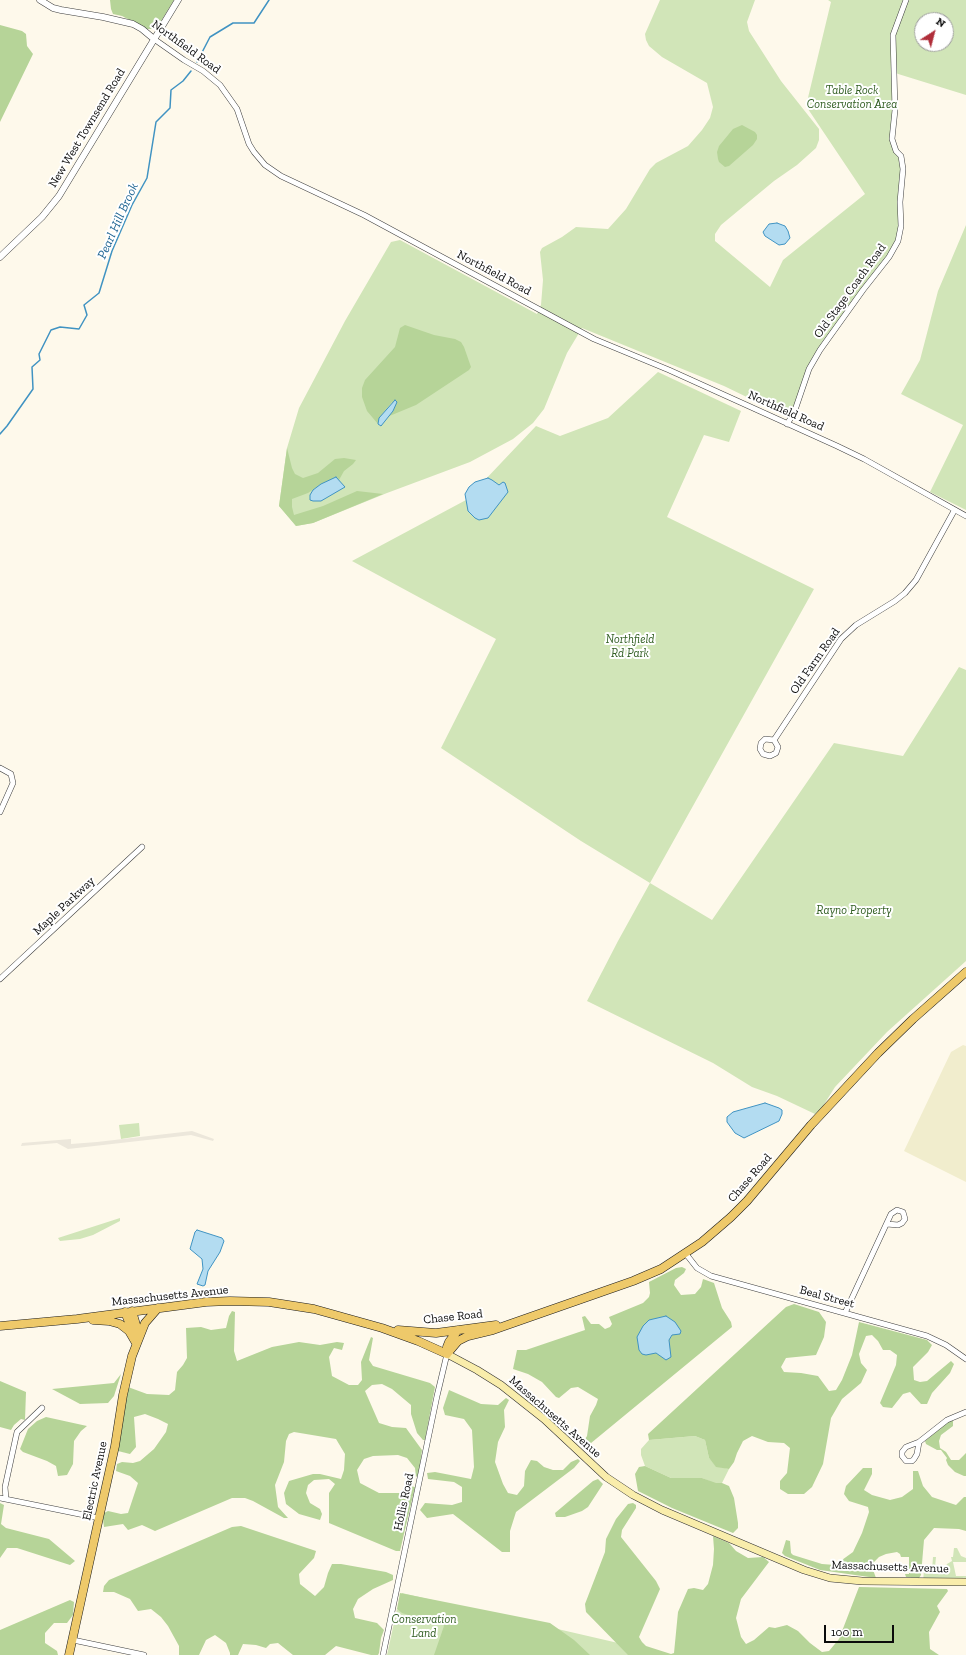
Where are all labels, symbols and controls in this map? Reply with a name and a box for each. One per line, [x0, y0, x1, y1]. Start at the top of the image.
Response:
north arrow [914, 12, 954, 52]
text: N [934, 15, 948, 30]
street label: Northfield Road [149, 17, 223, 77]
street label: New West Townsend Road [46, 66, 128, 190]
park label: Table Rock Conservation Area [807, 84, 897, 112]
water label: Pearl Hill Brook [94, 180, 142, 262]
street label: Old Stage Coach Road [811, 241, 889, 341]
street label: Northfield Road [455, 247, 533, 299]
street label: Northfield Road [746, 388, 826, 434]
street label: Old Farm Road [787, 625, 843, 697]
park label: Northfield Rd Park [606, 633, 654, 661]
street label: Maple Parkway [30, 874, 98, 938]
park label: Rayno Property [816, 904, 892, 918]
street label: Chase Road [725, 1151, 775, 1205]
street label: Massachusetts Avenue [111, 1283, 229, 1309]
street label: Beal Street [798, 1283, 856, 1311]
street label: Chase Road [423, 1307, 483, 1327]
street label: Massachusetts Avenue [506, 1373, 604, 1461]
street label: Electric Avenue [80, 1440, 110, 1522]
street label: Hollis Road [391, 1472, 417, 1532]
street label: Massachusetts Avenue [831, 1558, 949, 1576]
park label: Conservation Land [392, 1613, 456, 1641]
scale bar [826, 1617, 896, 1643]
text: 100 m [831, 1625, 863, 1639]

